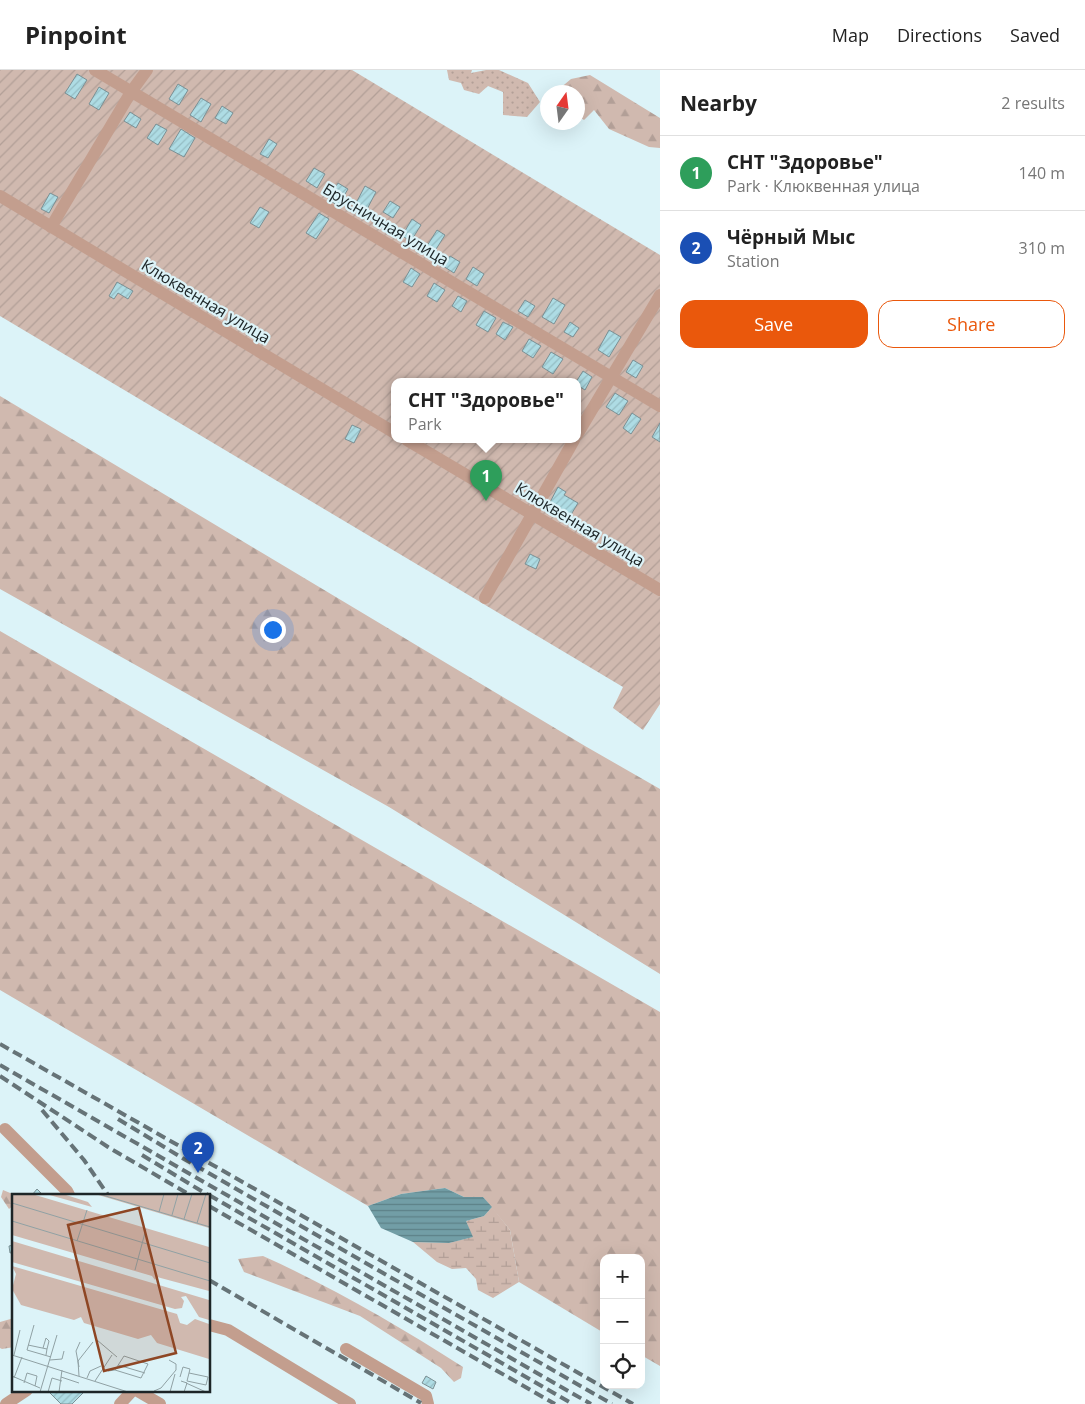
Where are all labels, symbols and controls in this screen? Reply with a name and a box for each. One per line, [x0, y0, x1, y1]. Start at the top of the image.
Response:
text: Pinpoint [25, 18, 127, 51]
text: Map [832, 23, 869, 47]
text: Directions [897, 23, 982, 47]
text: Saved [1010, 23, 1060, 47]
north arrow [540, 85, 585, 130]
text: Nearby [680, 89, 757, 117]
text: 2 results [1001, 92, 1065, 114]
text: СНТ "Здоровье" [727, 149, 883, 175]
text: 1 [691, 162, 701, 184]
text: 140 m [1019, 162, 1065, 184]
text: Park · Клюквенная улица [727, 175, 920, 197]
street label: Брусничная улица [319, 178, 453, 270]
text: Чёрный Мыс [727, 224, 855, 250]
text: 2 [691, 237, 701, 259]
text: 310 m [1019, 237, 1065, 259]
text: Station [727, 250, 780, 272]
street label: Клюквенная улица [137, 254, 275, 348]
button: Save [680, 300, 868, 348]
button: Share [878, 300, 1065, 348]
popup [391, 378, 581, 443]
text: СНТ "Здоровье" [408, 387, 564, 413]
text: Park [408, 413, 442, 435]
pin: 1 [470, 460, 502, 501]
street label: Клюквенная улица [511, 477, 649, 571]
your location [260, 617, 286, 643]
pin: 2 [182, 1132, 214, 1173]
inset map [12, 1194, 210, 1392]
map controls [600, 1254, 645, 1389]
button: + [600, 1254, 645, 1299]
button: − [600, 1299, 645, 1344]
button: locate [600, 1344, 645, 1389]

